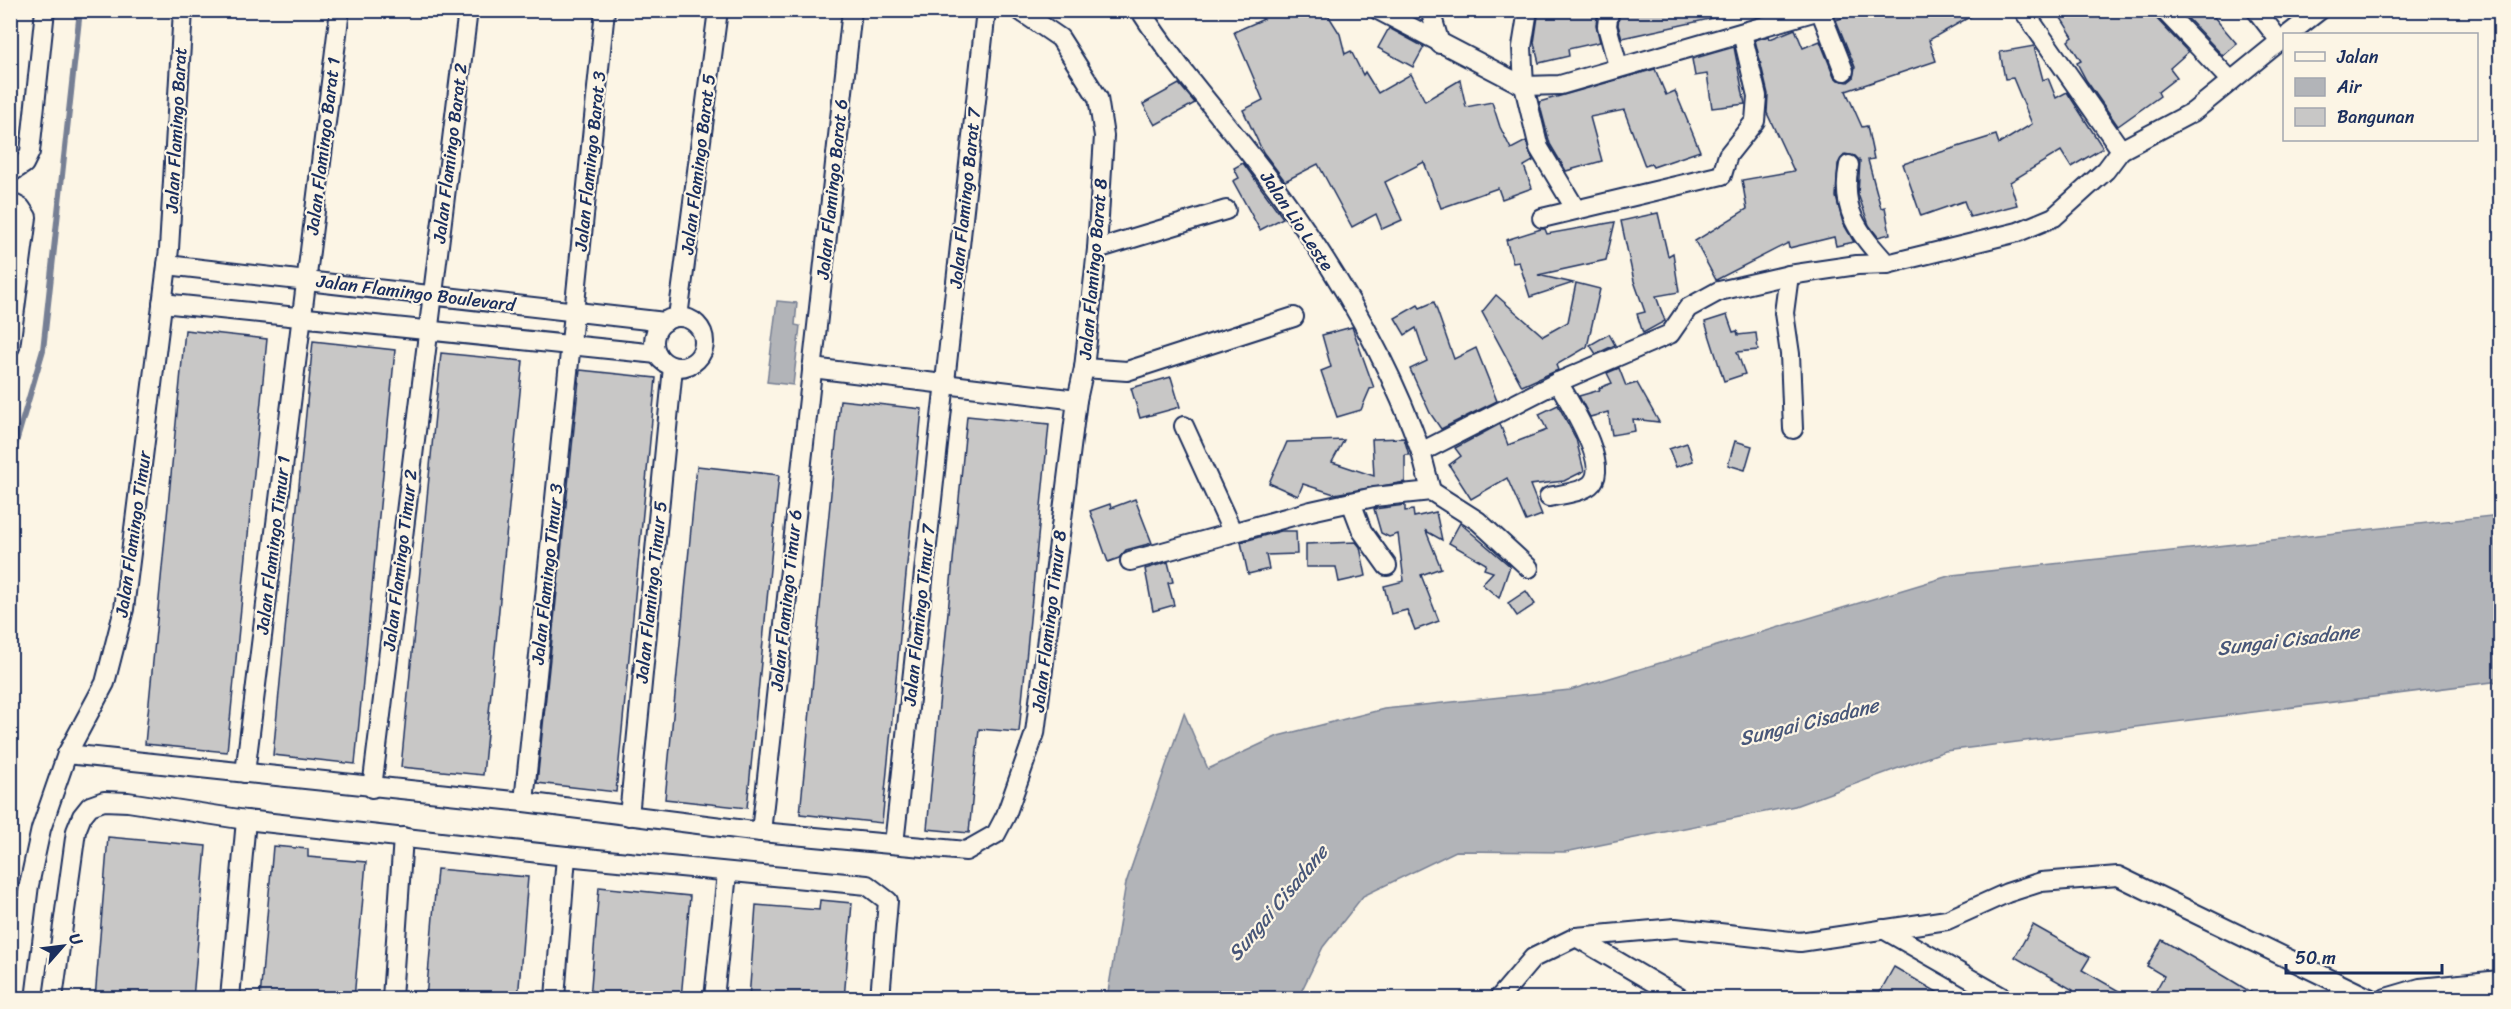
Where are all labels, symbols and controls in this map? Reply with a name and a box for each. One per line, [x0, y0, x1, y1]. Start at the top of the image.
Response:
legend [2283, 33, 2478, 141]
text: Jalan [2336, 41, 2379, 73]
street label: Jalan Flamingo Barat [156, 46, 196, 215]
street label: Jalan Flamingo Barat 1 [296, 55, 350, 238]
street label: Jalan Flamingo Barat 2 [423, 61, 477, 246]
street label: Jalan Flamingo Barat 3 [565, 69, 615, 254]
text: Air [2336, 71, 2363, 103]
street label: Jalan Flamingo Barat 5 [671, 72, 725, 257]
street label: Jalan Flamingo Barat 6 [807, 97, 857, 282]
text: Bangunan [2337, 101, 2415, 133]
street label: Jalan Flamingo Barat 7 [940, 105, 991, 291]
street label: Jalan Lio Leste [1251, 163, 1343, 278]
street label: Jalan Flamingo Barat 8 [1069, 177, 1117, 362]
street label: Jalan Flamingo Boulevard [314, 265, 519, 321]
street label: Jalan Flamingo Timur [105, 447, 161, 620]
street label: Jalan Flamingo Timur 1 [246, 454, 300, 637]
street label: Jalan Flamingo Timur 2 [373, 468, 427, 653]
street label: Jalan Flamingo Timur 3 [521, 482, 572, 667]
street label: Jalan Flamingo Timur 5 [625, 499, 676, 686]
street label: Jalan Flamingo Timur 6 [760, 508, 811, 693]
street label: Jalan Flamingo Timur 7 [893, 521, 945, 708]
street label: Jalan Flamingo Timur 8 [1022, 528, 1076, 715]
water label: Sungai Cisadane [2215, 614, 2363, 666]
water label: Sungai Cisadane [1735, 687, 1884, 756]
water label: Sungai Cisadane [1219, 836, 1338, 969]
north arrow [33, 916, 93, 976]
text: U [61, 928, 92, 952]
scale bar [2286, 937, 2442, 975]
text: 50 m [2295, 942, 2336, 974]

